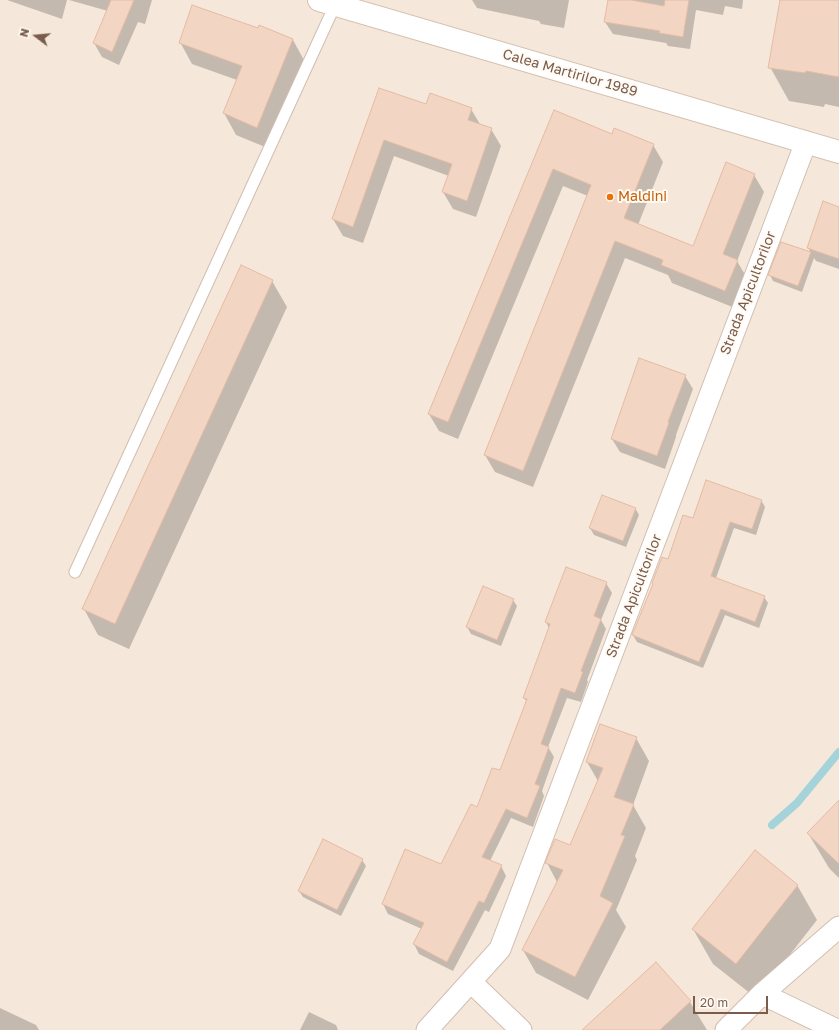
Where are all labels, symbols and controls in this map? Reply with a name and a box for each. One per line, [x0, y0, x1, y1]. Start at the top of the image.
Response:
north arrow [16, 16, 56, 56]
text: N [17, 27, 31, 38]
street label: Calea Martirilor 1989 [501, 46, 639, 100]
place label: Maldini [618, 189, 667, 205]
marker: Maldini [605, 192, 615, 202]
street label: Strada Apicultorilor [717, 229, 779, 357]
street label: Strada Apicultorilor [603, 532, 665, 660]
scale bar [695, 988, 770, 1014]
text: 20 m [700, 995, 728, 1010]

